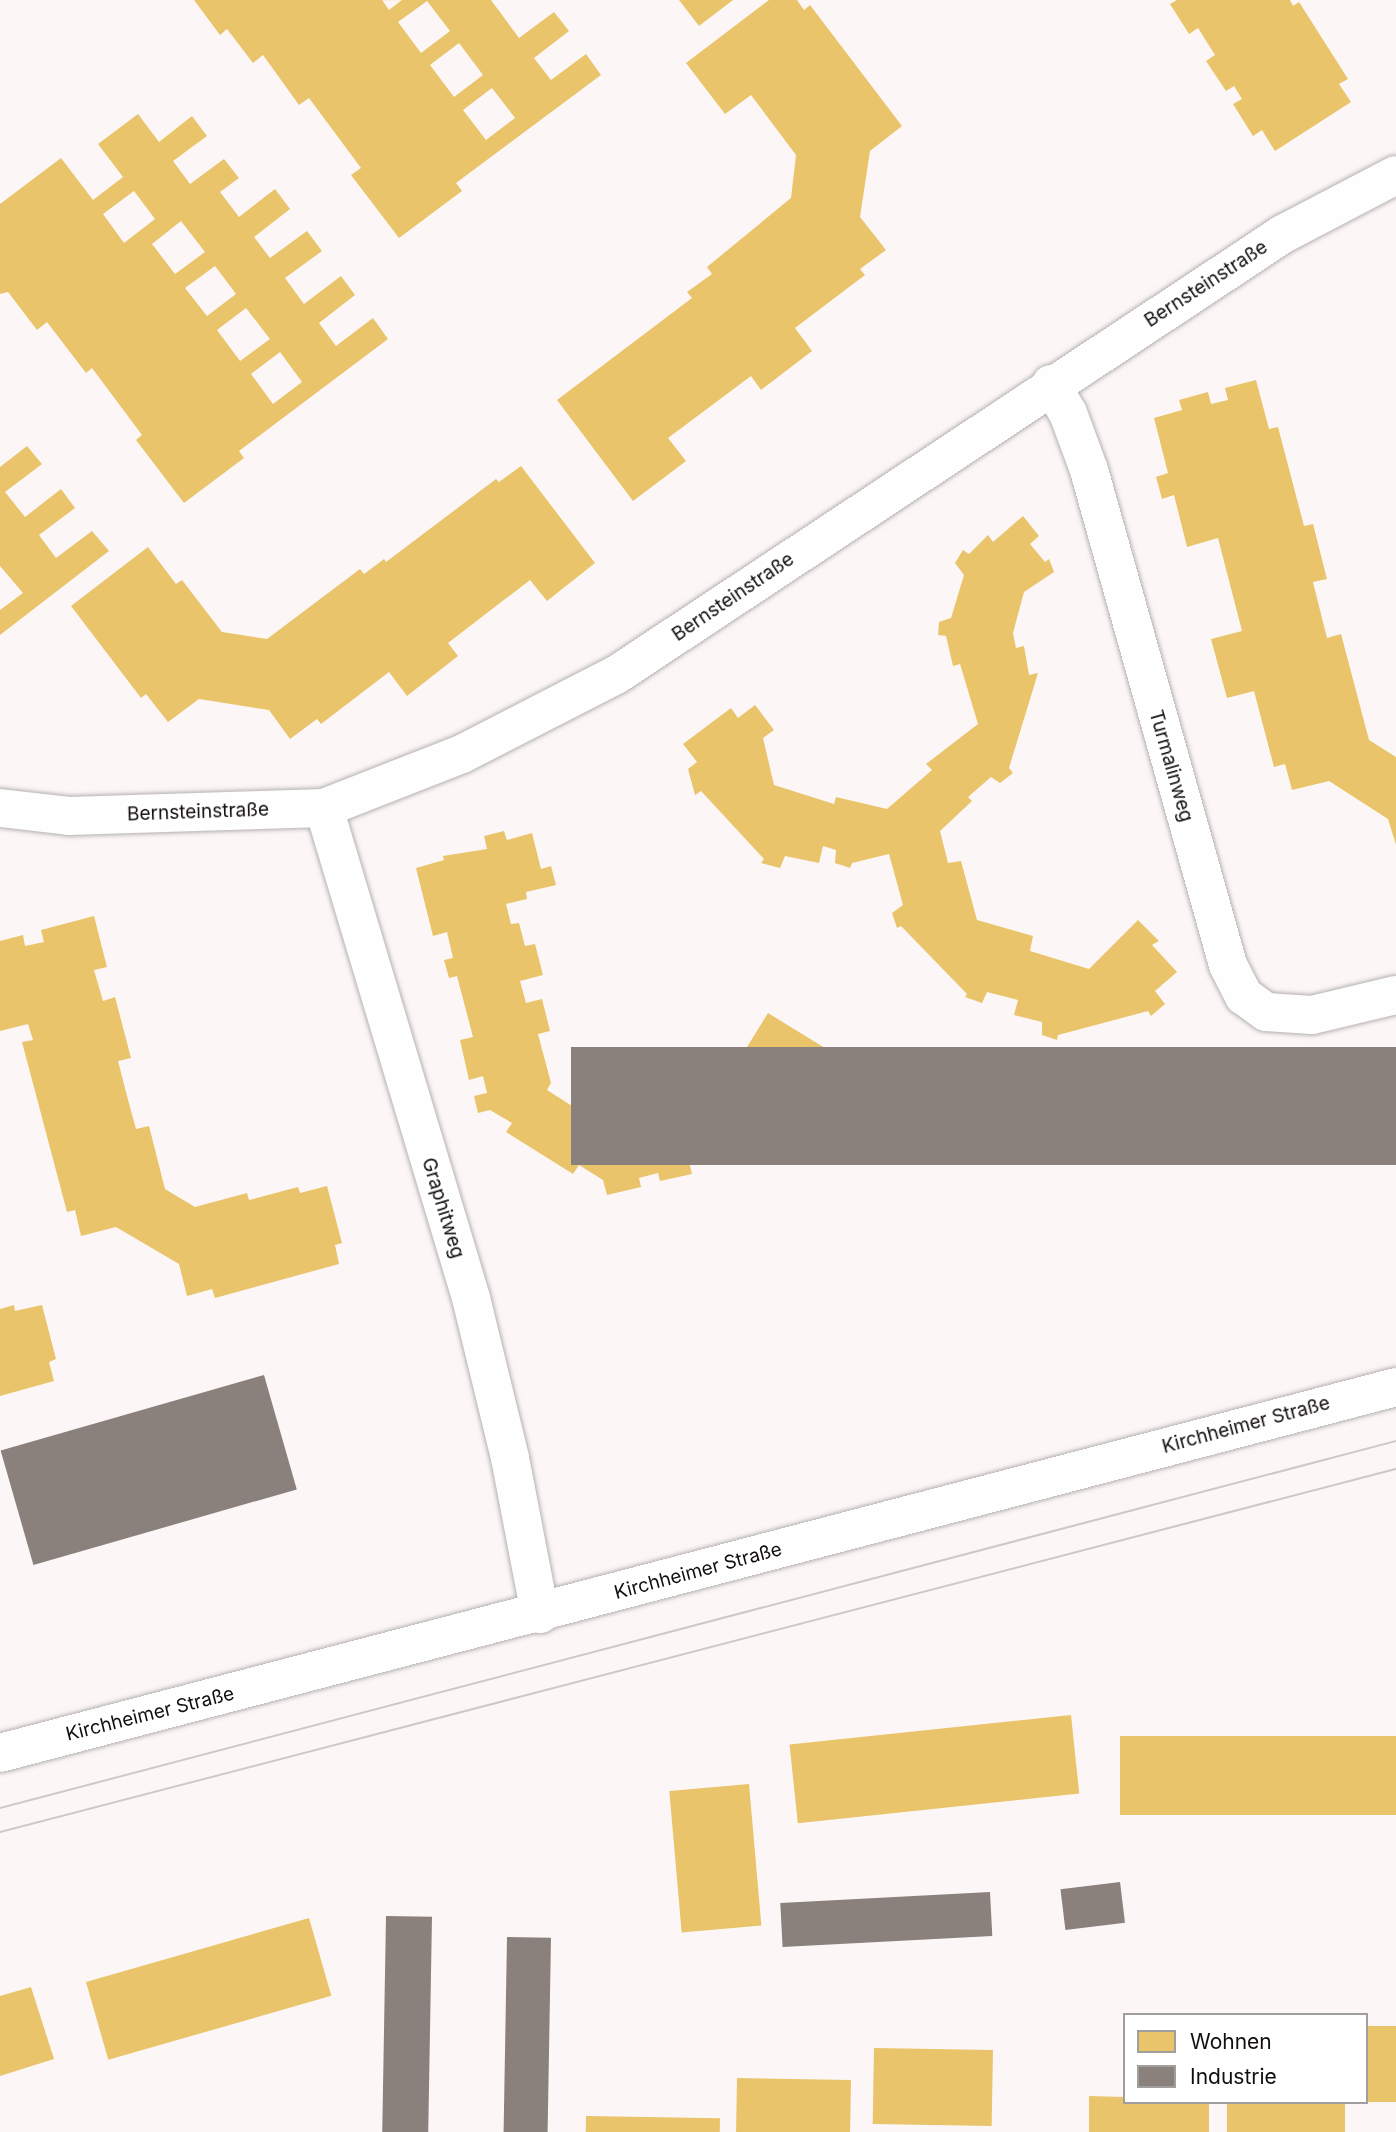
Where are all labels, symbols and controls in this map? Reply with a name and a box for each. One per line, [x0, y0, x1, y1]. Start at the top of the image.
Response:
street label: Bernsteinstraße [1140, 236, 1272, 332]
street label: Bernsteinstraße [668, 548, 798, 646]
street label: Turmalinweg [1144, 707, 1198, 825]
street label: Bernsteinstraße [127, 798, 269, 826]
street label: Graphitweg [417, 1155, 469, 1261]
street label: Kirchheimer Straße [1160, 1392, 1332, 1458]
street label: Kirchheimer Straße [612, 1538, 784, 1604]
street label: Kirchheimer Straße [63, 1682, 237, 1746]
legend [1123, 2013, 1368, 2104]
text: Wohnen [1190, 2029, 1272, 2054]
text: Industrie [1190, 2064, 1277, 2089]

